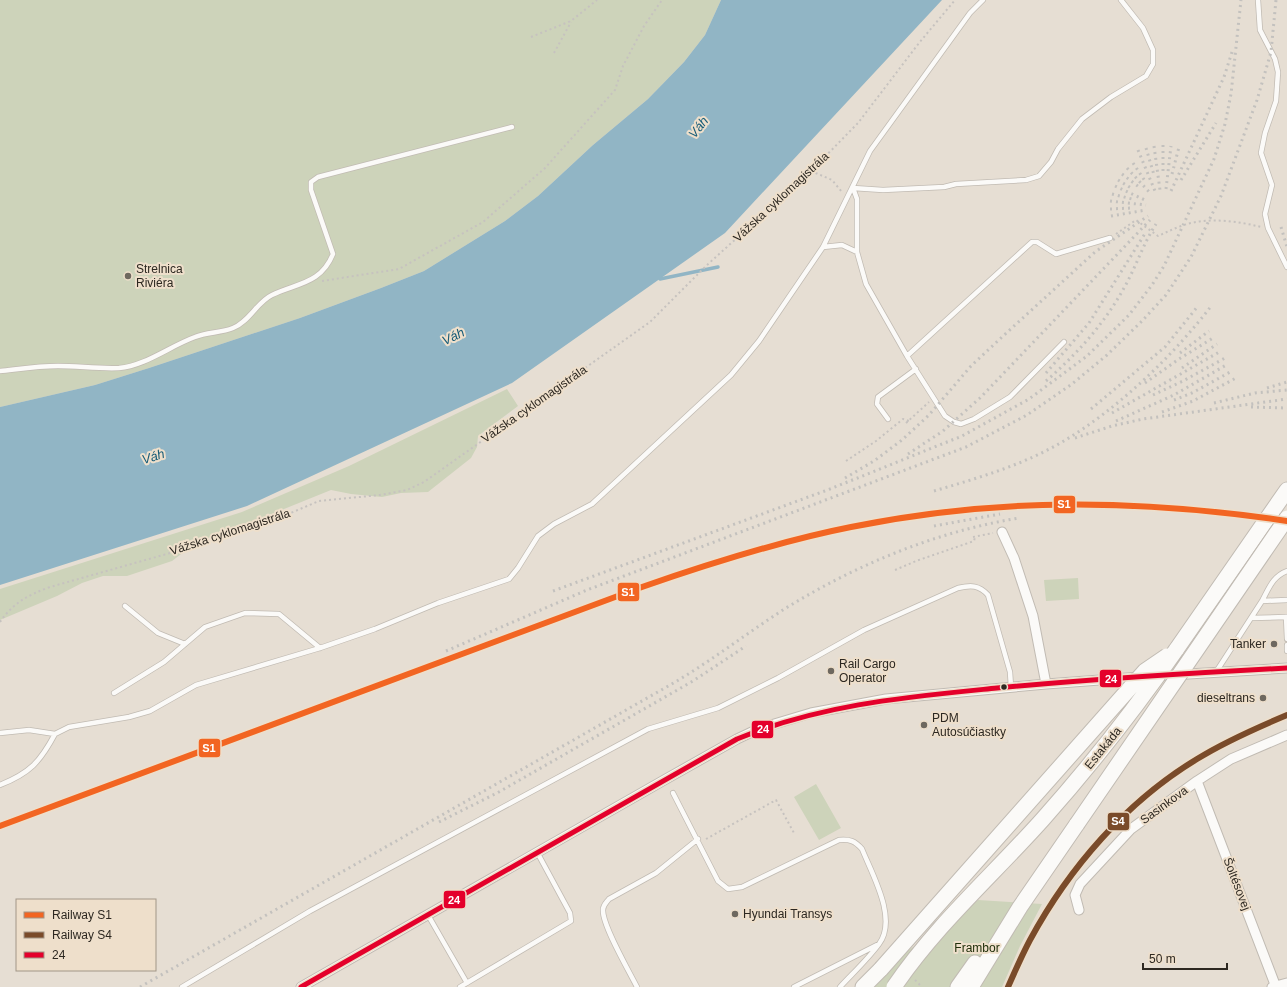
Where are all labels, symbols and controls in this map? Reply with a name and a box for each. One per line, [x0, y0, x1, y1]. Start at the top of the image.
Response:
water label: Váh [685, 114, 711, 141]
street label: Vážska cyklomagistrála [730, 149, 832, 245]
place label: Strelnica Riviéra [136, 262, 183, 290]
marker: Strelnica Riviéra [123, 271, 133, 281]
water label: Váh [440, 325, 467, 348]
street label: Vážska cyklomagistrála [479, 362, 590, 446]
water label: Váh [140, 446, 166, 467]
line badge: S1 [1053, 495, 1076, 514]
text: S1 [1057, 498, 1071, 510]
street label: Vážska cyklomagistrála [168, 506, 292, 558]
line badge: S1 [617, 582, 640, 602]
text: S1 [621, 586, 635, 598]
place label: Tanker [1230, 637, 1266, 651]
marker: Tanker [1269, 639, 1279, 649]
place label: Rail Cargo Operator [839, 657, 896, 685]
marker: Rail Cargo Operator [826, 666, 836, 676]
line badge: 24 [1099, 669, 1122, 688]
text: 24 [1105, 673, 1118, 685]
unlabelled marker [999, 682, 1009, 692]
place label: dieseltrans [1197, 691, 1255, 705]
marker: dieseltrans [1258, 693, 1268, 703]
place label: PDM Autosúčiastky [932, 711, 1006, 739]
line badge: 24 [751, 720, 774, 739]
marker: PDM Autosúčiastky [919, 720, 929, 730]
text: 24 [757, 723, 770, 735]
street label: Estakáda [1082, 724, 1124, 772]
line badge: S1 [198, 738, 221, 758]
text: S1 [202, 742, 216, 754]
street label: Sasinkova [1137, 783, 1191, 827]
line badge: S4 [1107, 812, 1130, 831]
text: S4 [1111, 815, 1126, 827]
street label: Šoltésovej [1221, 855, 1254, 912]
line badge: 24 [443, 890, 466, 909]
text: 24 [448, 894, 461, 906]
legend [16, 899, 156, 971]
place label: Hyundai Transys [743, 907, 832, 921]
text: Railway S1 [52, 908, 112, 922]
marker: Hyundai Transys [730, 909, 740, 919]
text: Railway S4 [52, 928, 112, 942]
park label: Frambor [954, 941, 1000, 955]
scale bar [1143, 945, 1227, 971]
text: 24 [52, 948, 66, 962]
text: 50 m [1149, 952, 1176, 966]

